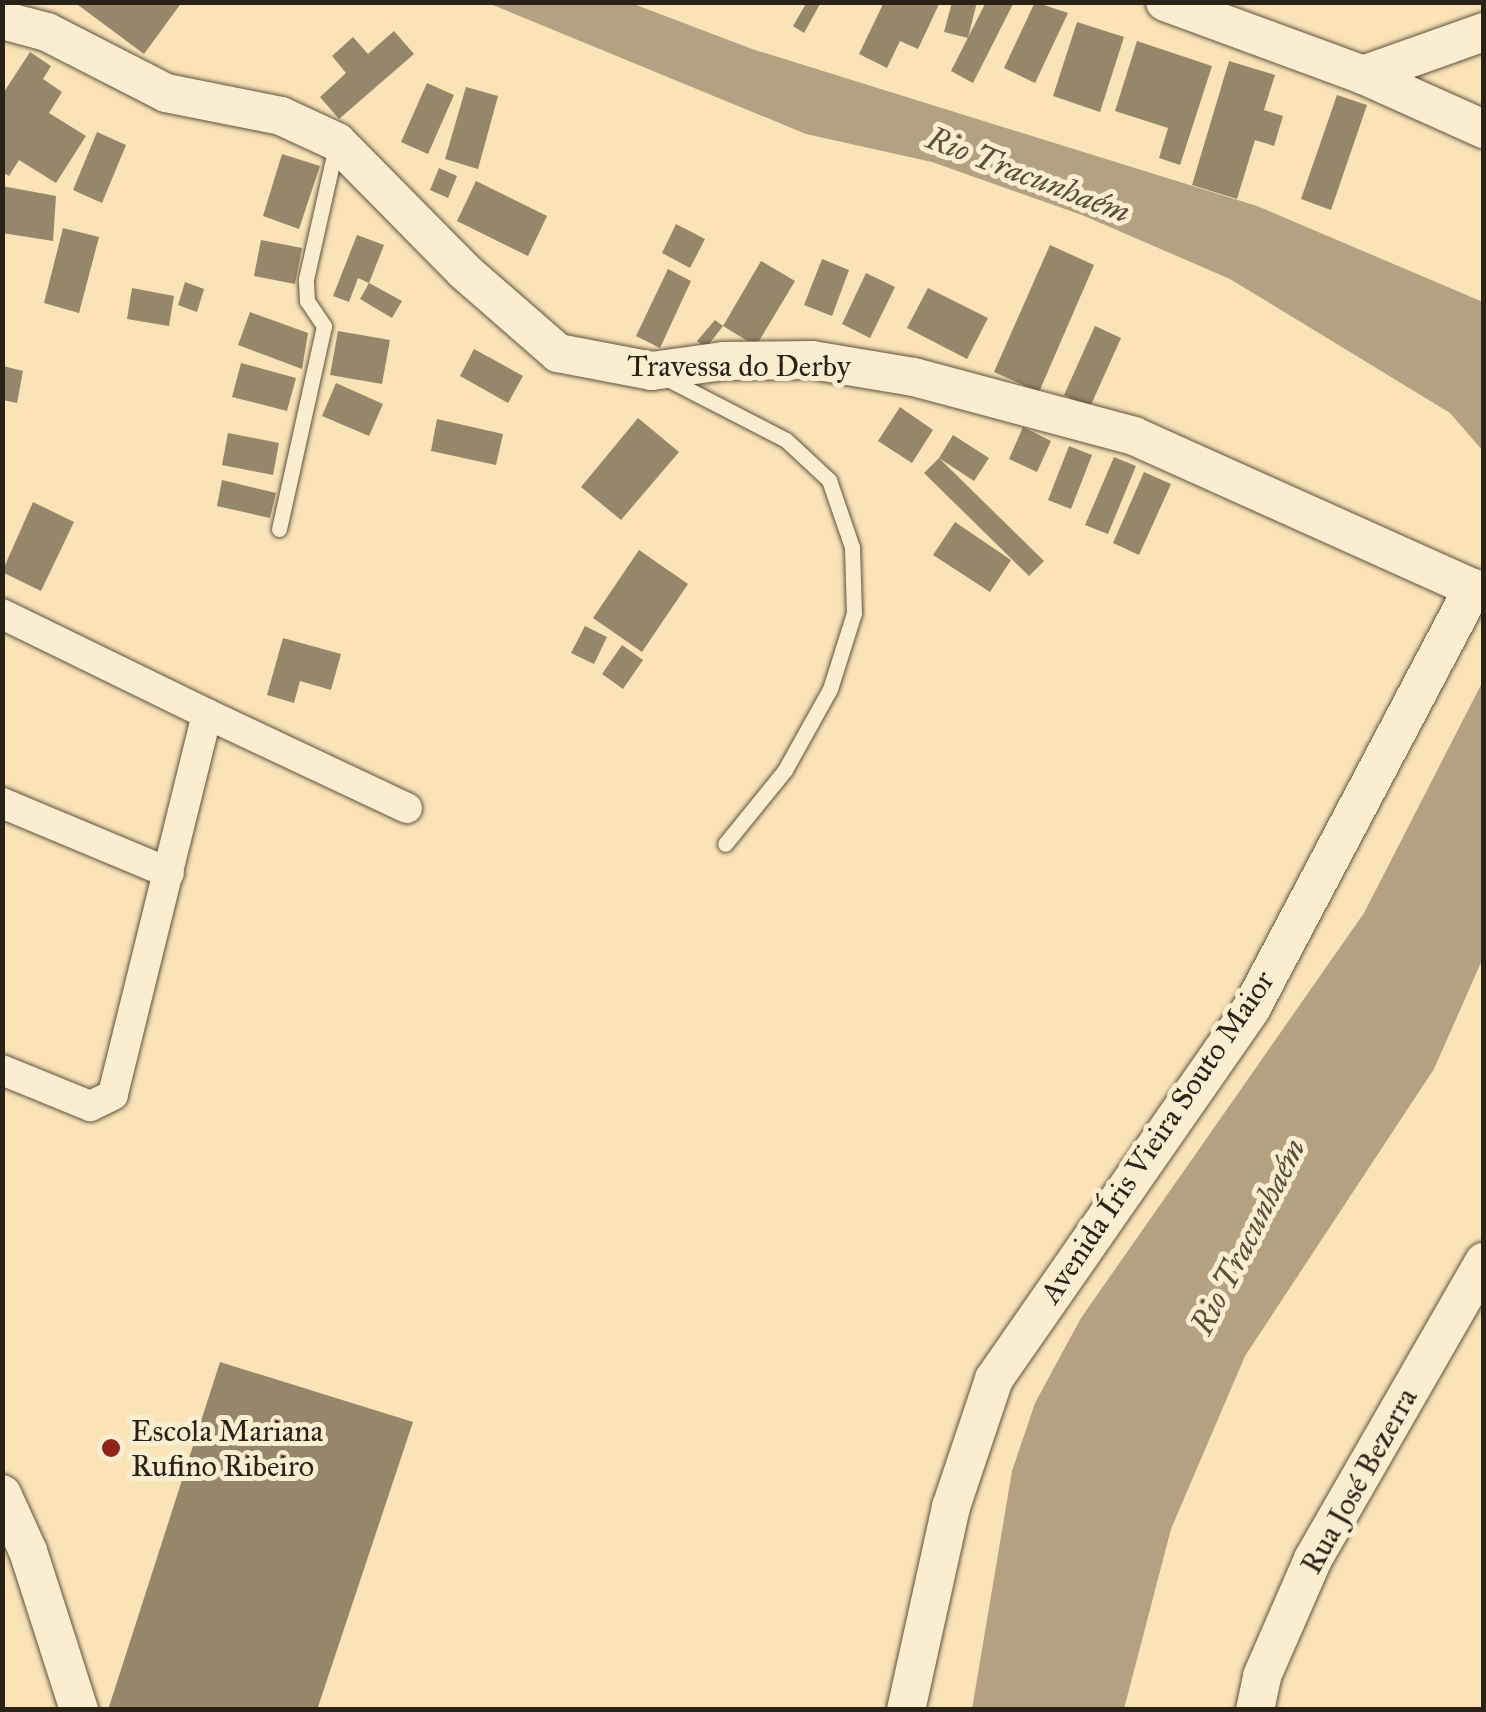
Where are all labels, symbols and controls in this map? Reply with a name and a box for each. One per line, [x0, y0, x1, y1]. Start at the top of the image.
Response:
water label: Rio Tracunhaém [921, 120, 1135, 232]
street label: Travessa do Derby [627, 348, 851, 384]
street label: Avenida Íris Vieira Souto Maior [1032, 964, 1282, 1310]
water label: Rio Tracunhaém [1183, 1133, 1315, 1341]
street label: Rua José Bezerra [1293, 1382, 1425, 1580]
place label: Escola Mariana Rufino Ribeiro [131, 1413, 323, 1484]
marker: Escola Mariana Rufino Ribeiro [100, 1437, 122, 1459]

